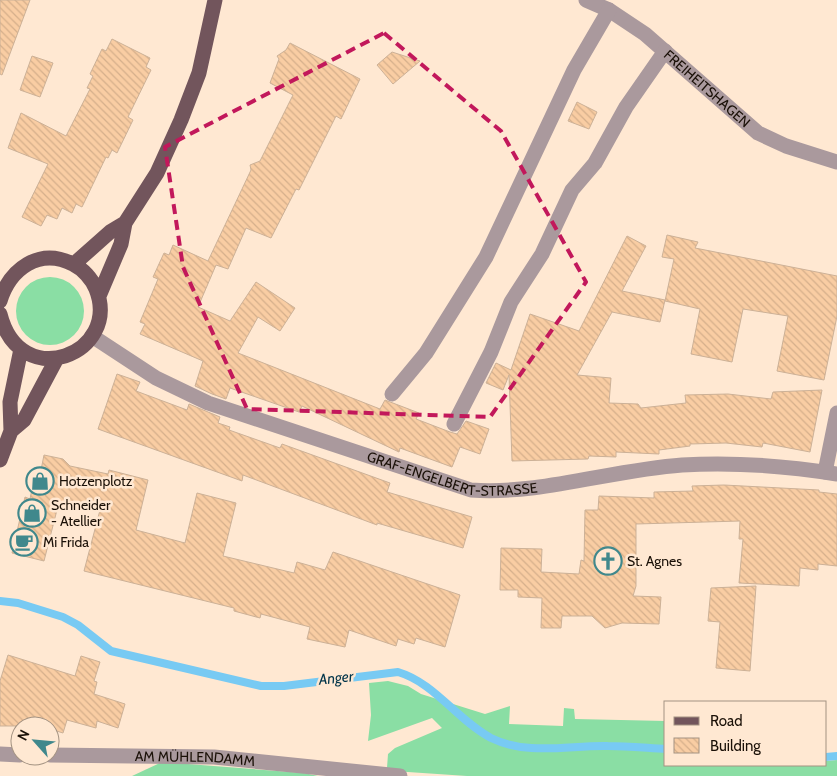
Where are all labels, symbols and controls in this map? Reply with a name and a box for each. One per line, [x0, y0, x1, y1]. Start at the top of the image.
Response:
street label: FREIHEITSHAGEN [660, 46, 754, 131]
street label: GRAF-ENGELBERT-STRASSE [365, 447, 539, 500]
shop icon: Hotzenplotz [25, 466, 55, 496]
place label: Hotzenplotz [59, 472, 133, 490]
place label: Schneider - Atellier [51, 496, 111, 530]
shop icon: Schneider - Atellier [17, 498, 47, 528]
cafe icon: Mi Frida [9, 527, 39, 557]
place label: Mi Frida [43, 533, 89, 551]
church icon: St. Agnes [593, 546, 623, 576]
place label: St. Agnes [627, 552, 682, 570]
water label: Anger [317, 667, 356, 689]
legend [664, 701, 827, 766]
text: Road [710, 712, 743, 730]
north arrow [10, 716, 60, 766]
text: N [13, 727, 34, 744]
text: Building [710, 737, 761, 755]
street label: AM MÜHLENDAMM [135, 747, 256, 770]

